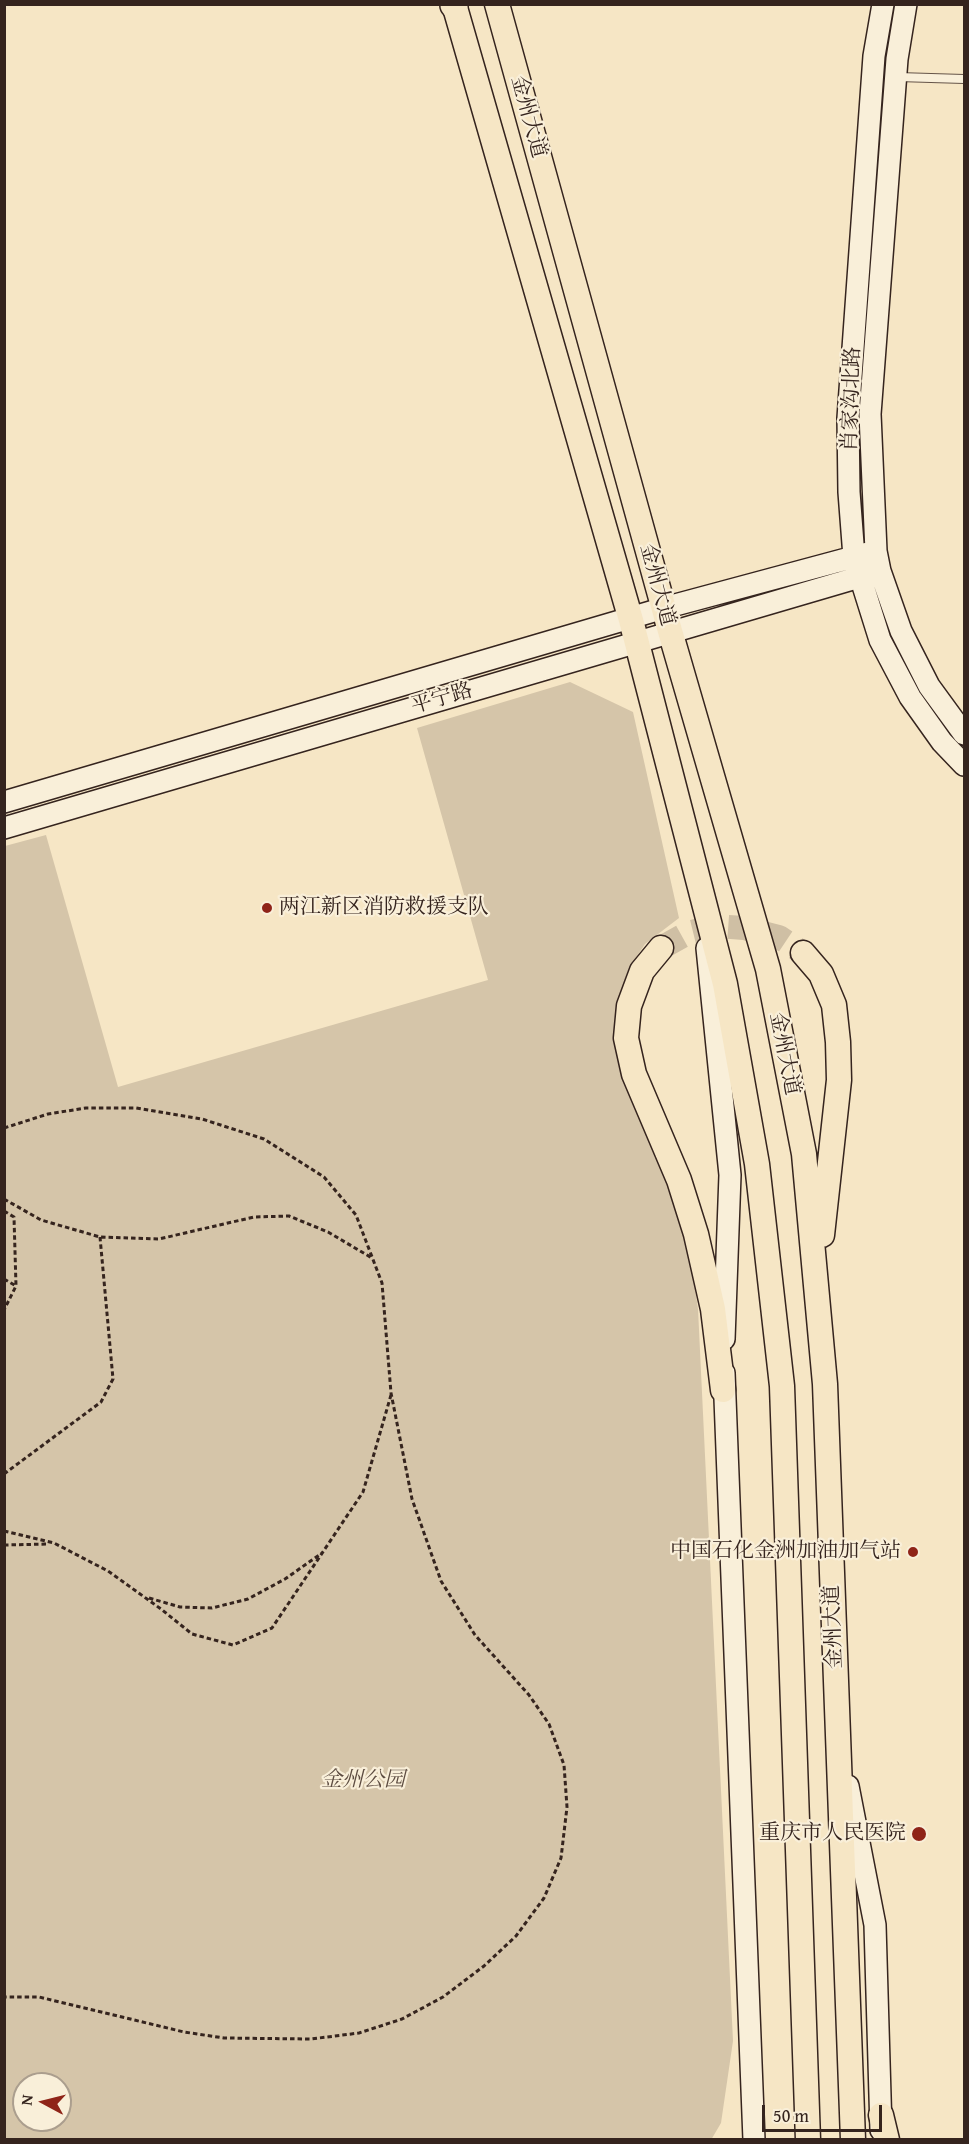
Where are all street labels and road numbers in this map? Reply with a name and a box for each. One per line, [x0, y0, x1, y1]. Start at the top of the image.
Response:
street label: 金州大道 [505, 73, 551, 161]
street label: 肖家沟北路 [838, 346, 866, 452]
street label: 金州大道 [634, 541, 680, 629]
street label: 平宁路 [408, 678, 476, 720]
street label: 金州大道 [764, 1010, 804, 1098]
street label: 金州大道 [820, 1585, 848, 1669]

